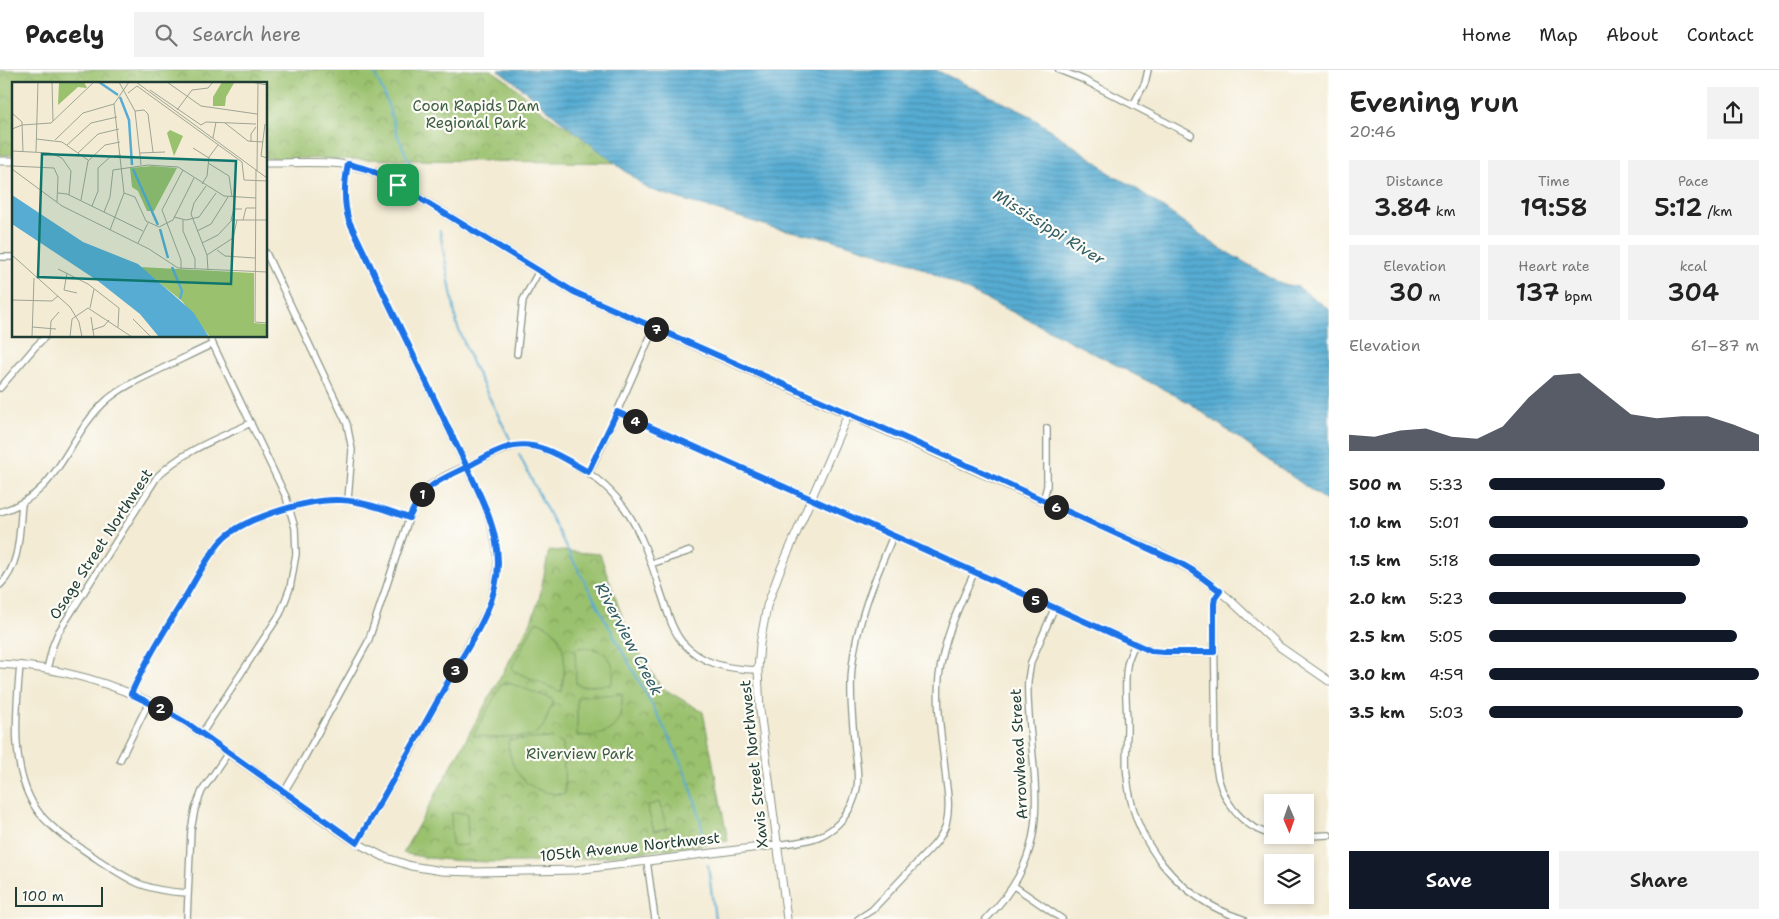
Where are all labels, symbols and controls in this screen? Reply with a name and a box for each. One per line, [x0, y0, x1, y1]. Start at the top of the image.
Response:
search box [134, 12, 484, 57]
text: Pacely [25, 19, 104, 51]
icon: search [152, 21, 180, 49]
text: Search here [192, 22, 301, 47]
text: Home [1462, 23, 1511, 47]
text: Map [1539, 23, 1578, 47]
text: About [1606, 23, 1659, 47]
text: Contact [1687, 23, 1754, 47]
inset map [12, 82, 268, 338]
text: Evening run [1349, 83, 1519, 121]
button: share [1707, 87, 1759, 139]
park label: Coon Rapids Dam Regional Park [413, 96, 539, 133]
text: 20:46 [1349, 121, 1396, 142]
pin [377, 164, 419, 206]
icon: arrive [384, 171, 412, 199]
text: Distance [1386, 172, 1443, 190]
text: Time [1538, 172, 1570, 190]
text: Pace [1678, 172, 1709, 190]
water label: Mississippi River [989, 184, 1109, 270]
text: 3.84 [1374, 190, 1431, 224]
text: 19:58 [1520, 190, 1588, 224]
text: 5:12 [1654, 190, 1703, 224]
text: km [1431, 202, 1456, 220]
text: /km [1703, 202, 1732, 220]
text: Elevation [1383, 257, 1446, 275]
text: Heart rate [1518, 257, 1590, 275]
text: kcal [1680, 257, 1707, 275]
text: 30 [1389, 275, 1424, 309]
text: 137 [1516, 275, 1559, 309]
text: 304 [1667, 275, 1719, 309]
text: m [1424, 287, 1440, 305]
text: bpm [1559, 287, 1592, 305]
pin: 7 [644, 316, 668, 342]
text: 7 [652, 320, 661, 338]
text: Elevation [1349, 335, 1421, 356]
text: 61–87 m [1690, 335, 1759, 356]
pin: 4 [622, 408, 648, 434]
text: 4 [631, 412, 640, 430]
street label: Osage Street Northwest [45, 465, 157, 623]
text: 500 m [1349, 474, 1401, 495]
text: 5:33 [1429, 474, 1463, 495]
pin: 1 [410, 482, 434, 506]
text: 1 [419, 485, 426, 503]
pin: 6 [1044, 494, 1068, 520]
text: 6 [1052, 498, 1061, 516]
text: 1.0 km [1349, 512, 1401, 533]
text: 5:01 [1429, 512, 1459, 533]
text: 1.5 km [1349, 550, 1401, 571]
text: 5:18 [1429, 550, 1459, 571]
water label: Riverview Creek [590, 579, 668, 699]
pin: 5 [1022, 588, 1048, 612]
text: 2.0 km [1349, 588, 1406, 609]
text: 5:23 [1429, 588, 1463, 609]
text: 5 [1031, 591, 1040, 609]
text: 2.5 km [1349, 626, 1405, 647]
text: 5:05 [1429, 626, 1463, 647]
pin: 3 [442, 658, 468, 682]
text: 3 [451, 661, 460, 679]
text: 3.0 km [1349, 664, 1405, 685]
text: 4:59 [1429, 664, 1464, 685]
street label: Xavis Street Northwest [735, 679, 773, 849]
street label: Arrowhead Street [1006, 688, 1032, 820]
pin: 2 [148, 696, 172, 720]
text: 2 [156, 699, 165, 717]
text: 3.5 km [1349, 702, 1405, 723]
text: 5:03 [1429, 702, 1464, 723]
park label: Riverview Park [526, 744, 634, 764]
north arrow [1264, 794, 1314, 844]
map controls [1264, 794, 1314, 904]
street label: 105th Avenue Northwest [539, 828, 721, 866]
button: Save [1349, 851, 1549, 909]
button: Share [1559, 851, 1759, 909]
button: layers [1264, 854, 1314, 904]
scale bar [15, 884, 102, 907]
text: 100 m [22, 887, 64, 905]

